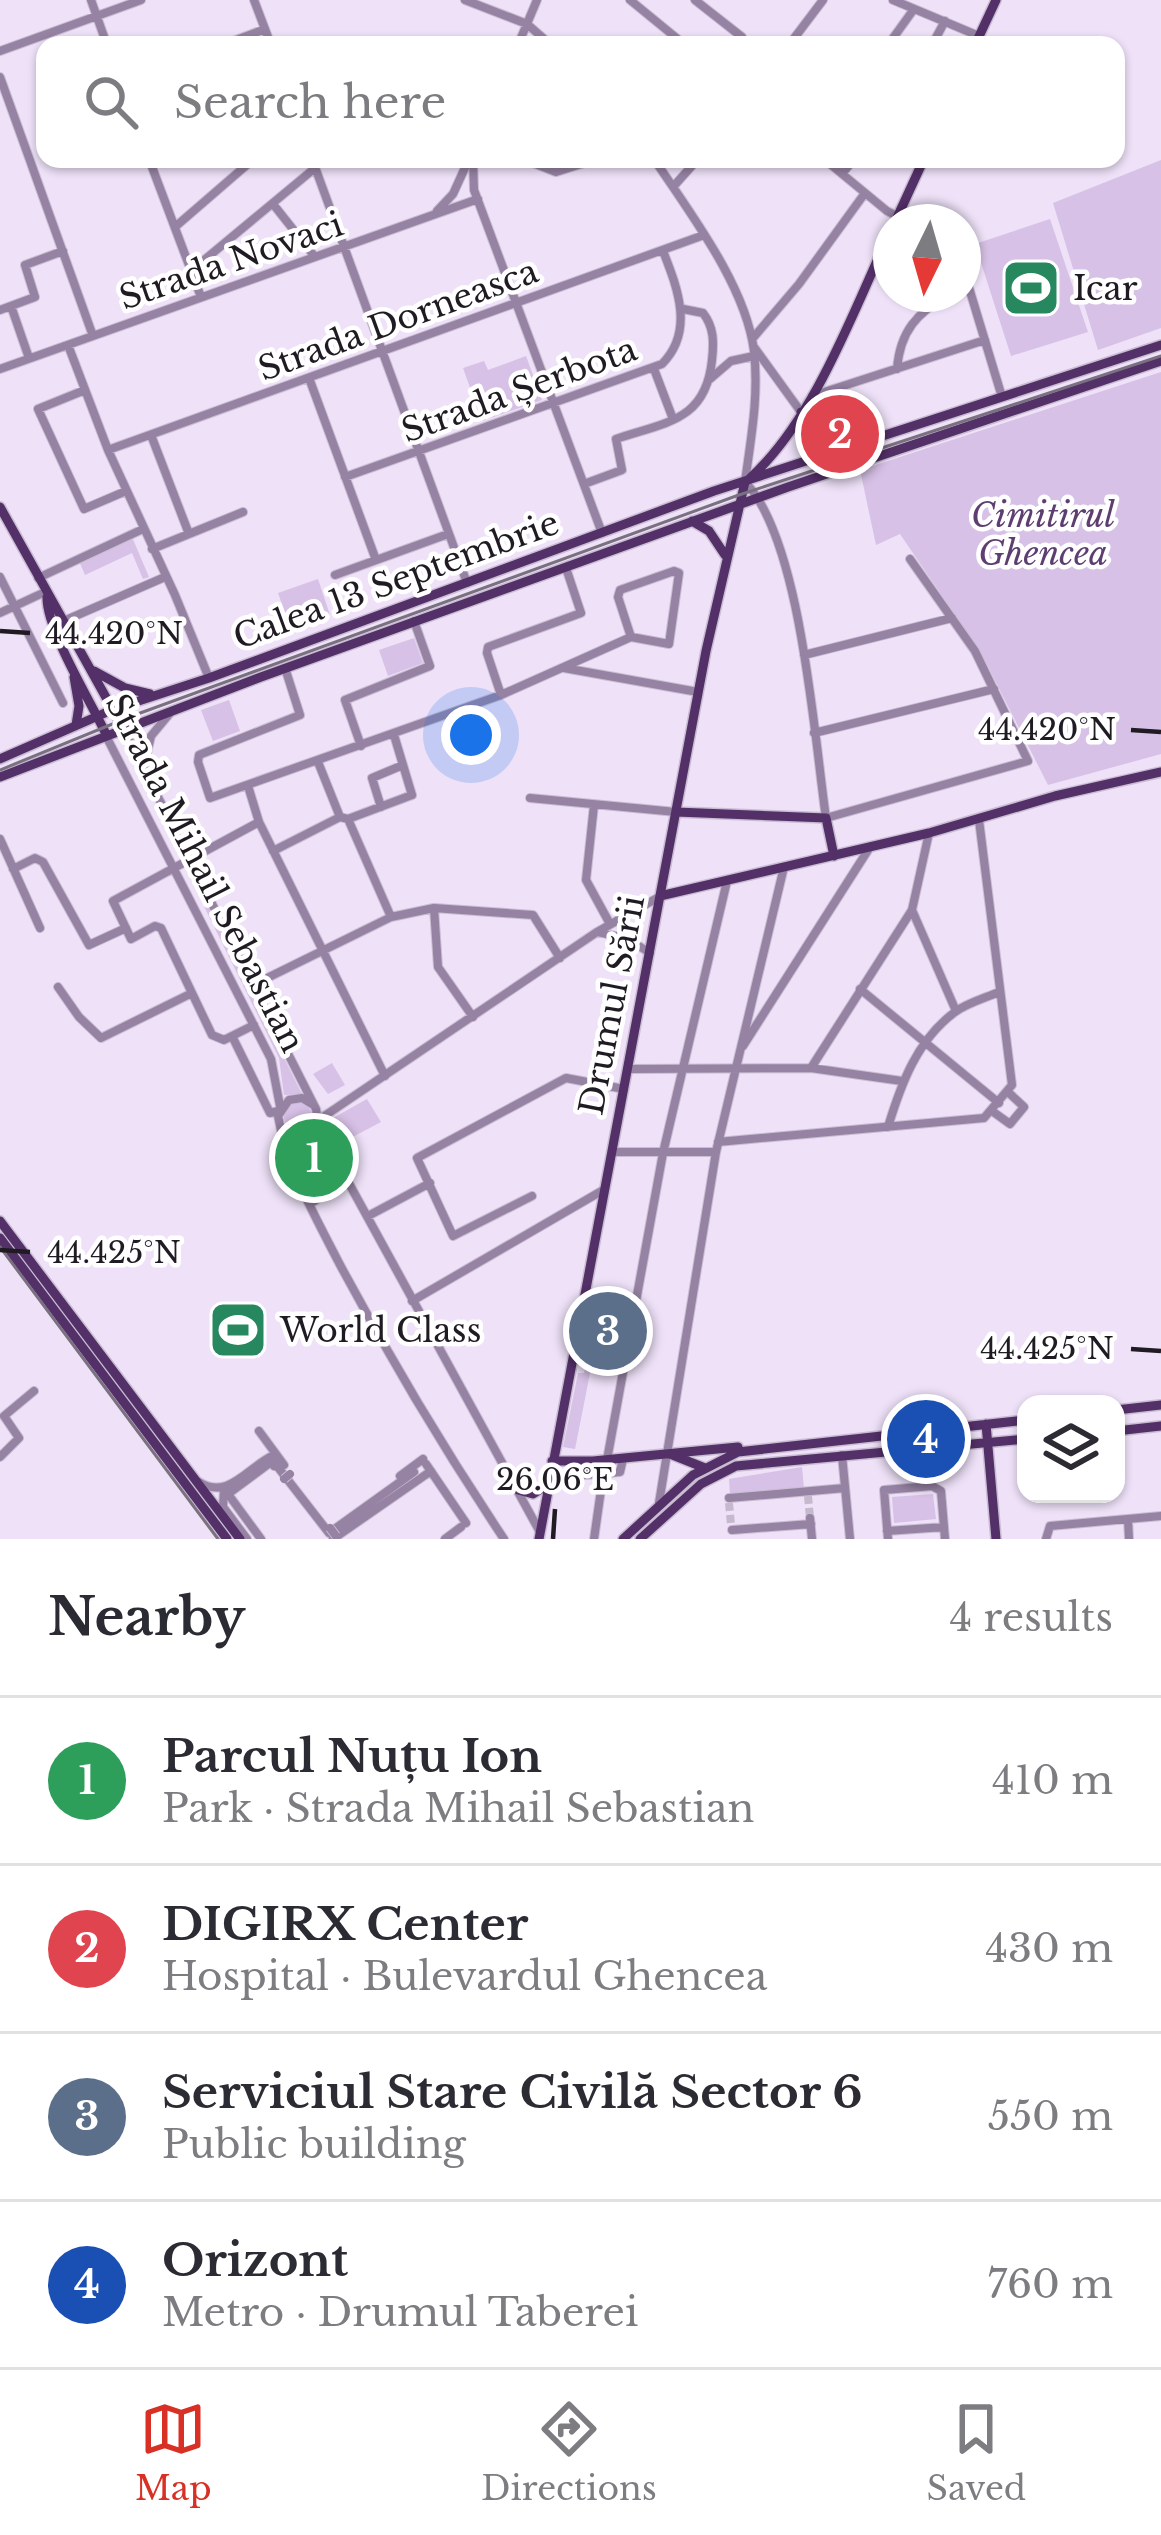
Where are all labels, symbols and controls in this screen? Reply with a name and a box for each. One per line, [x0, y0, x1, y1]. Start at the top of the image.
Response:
search box [36, 36, 1125, 168]
icon: search [78, 69, 144, 135]
text: Search here [174, 74, 446, 130]
street label: Strada Novaci [114, 204, 348, 318]
north arrow [873, 204, 981, 312]
street label: Strada Dorneasca [253, 250, 544, 390]
sports icon: Icar [1000, 257, 1062, 319]
place label: Icar [1073, 268, 1138, 309]
street label: Strada Șerbota [396, 328, 643, 452]
pin: 2 [801, 389, 879, 479]
park label: Cimitirul Ghencea [971, 495, 1116, 574]
street label: Calea 13 Septembrie [228, 502, 564, 658]
text: 44.420°N [45, 615, 183, 652]
street label: Strada Mihail Sebastian [97, 687, 313, 1059]
your location [441, 705, 501, 765]
text: 44.420°N [978, 711, 1116, 748]
street label: Drumul Sării [571, 892, 653, 1118]
pin: 1 [275, 1113, 353, 1203]
text: 44.425°N [47, 1234, 181, 1271]
pin: 3 [569, 1286, 647, 1376]
sports icon: World Class [207, 1299, 269, 1361]
place label: World Class [279, 1310, 481, 1351]
text: 44.425°N [980, 1330, 1114, 1367]
pin: 4 [887, 1394, 965, 1484]
map controls [1017, 1395, 1125, 1503]
button: layers [1017, 1395, 1125, 1503]
text: 26.06°E [496, 1461, 614, 1498]
text: Nearby [48, 1586, 245, 1649]
text: 4 results [950, 1593, 1113, 1642]
text: Parcul Nuțu Ion [162, 1728, 542, 1784]
text: 1 [78, 1756, 96, 1805]
text: 410 m [992, 1756, 1113, 1805]
text: Park · Strada Mihail Sebastian [162, 1784, 754, 1833]
text: DIGIRX Center [162, 1896, 528, 1952]
text: 2 [74, 1924, 100, 1973]
text: 430 m [985, 1924, 1113, 1973]
text: Hospital · Bulevardul Ghencea [162, 1952, 767, 2001]
text: Serviciul Stare Civilă Sector 6 [162, 2064, 863, 2120]
text: 3 [75, 2092, 99, 2141]
text: 550 m [988, 2092, 1113, 2141]
text: Public building [162, 2120, 466, 2169]
text: Orizont [162, 2232, 348, 2288]
text: 4 [74, 2260, 100, 2309]
text: 760 m [987, 2260, 1113, 2309]
text: Metro · Drumul Taberei [162, 2288, 638, 2337]
tab: Map [135, 2396, 212, 2509]
tab: Directions [481, 2396, 657, 2509]
tab: Saved [927, 2396, 1026, 2509]

